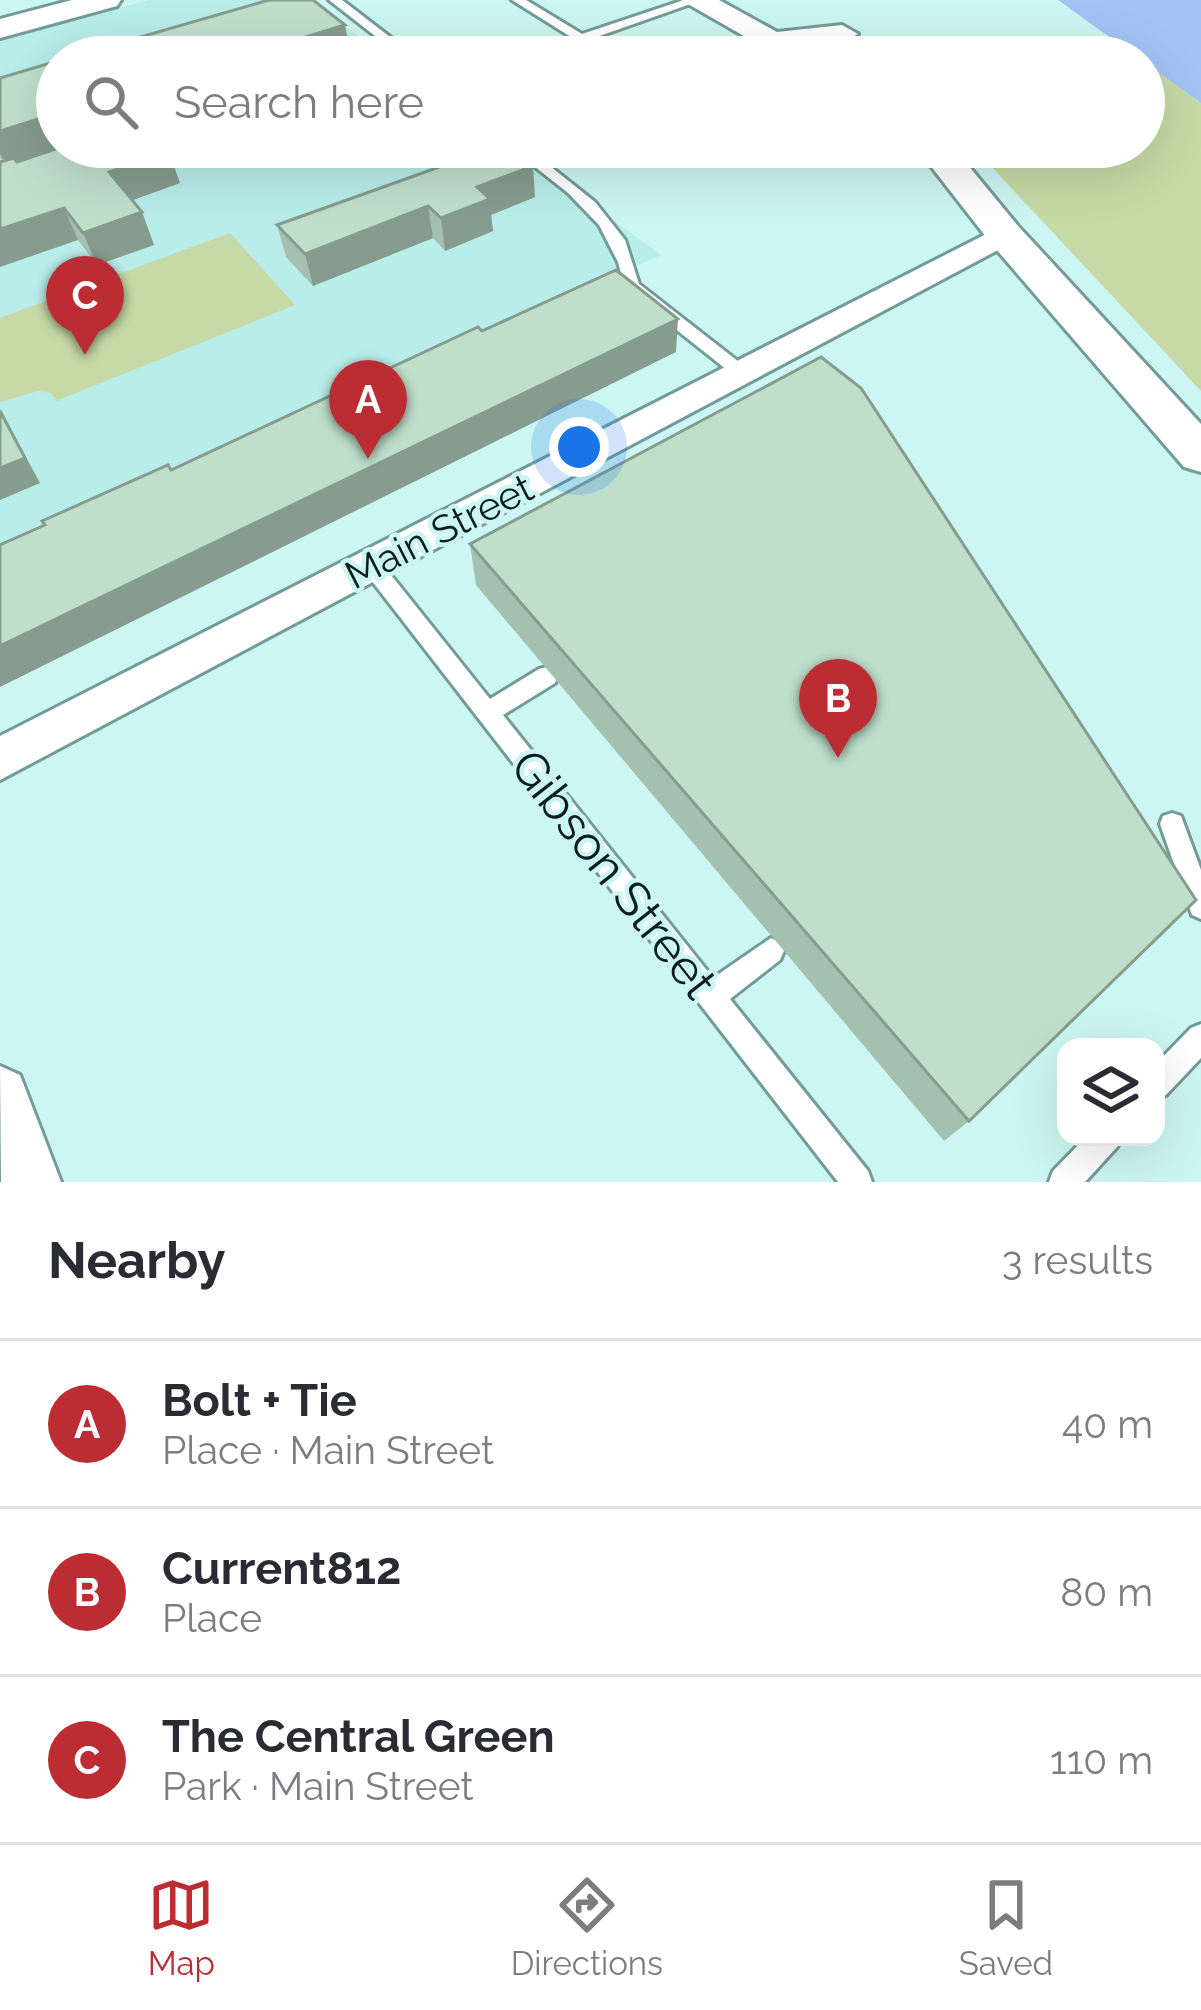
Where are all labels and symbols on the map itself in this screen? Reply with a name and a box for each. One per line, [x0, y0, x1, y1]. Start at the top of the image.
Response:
pin: C [46, 256, 124, 355]
pin: A [329, 360, 407, 459]
your location [549, 417, 609, 477]
street label: Main Street [337, 464, 541, 598]
pin: B [799, 659, 877, 758]
street label: Gibson Street [500, 739, 728, 1009]

